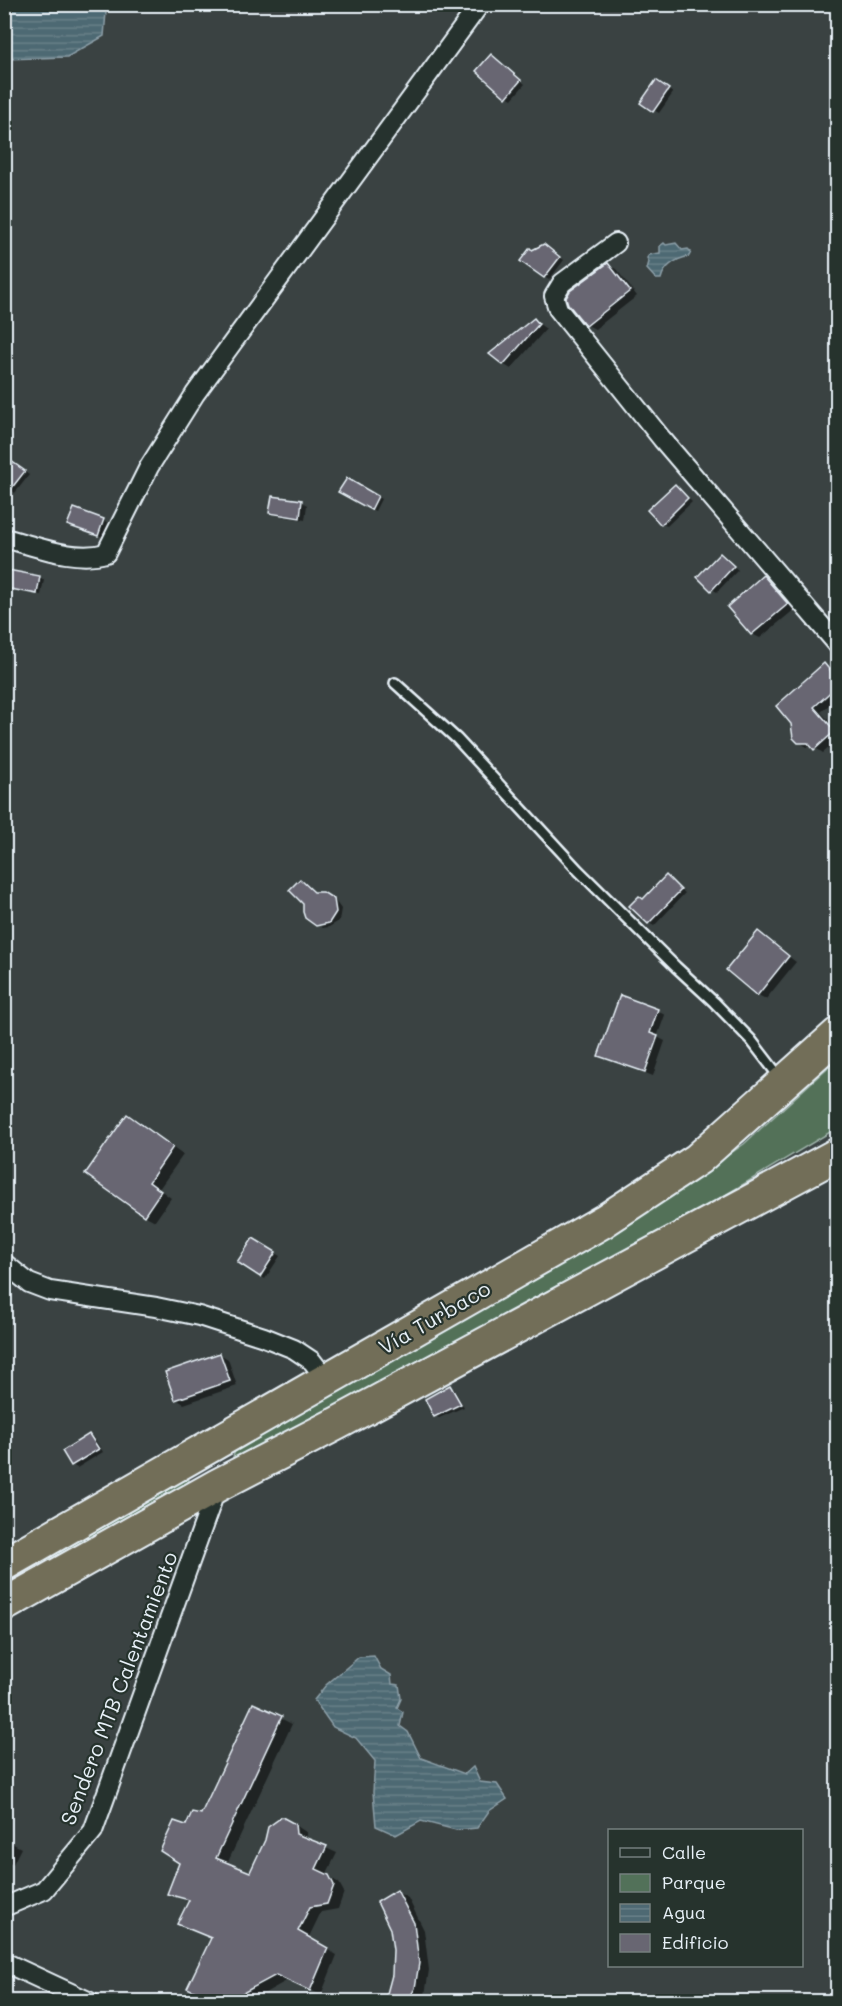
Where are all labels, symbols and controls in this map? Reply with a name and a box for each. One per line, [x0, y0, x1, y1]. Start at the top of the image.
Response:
street label: Vía Turbaco [373, 1274, 495, 1360]
street label: Sendero MTB Calentamiento [53, 1548, 183, 1828]
legend [608, 1829, 803, 1967]
text: Calle [662, 1840, 706, 1864]
text: Parque [662, 1870, 726, 1894]
text: Agua [662, 1900, 706, 1924]
text: Edificio [662, 1930, 729, 1954]

